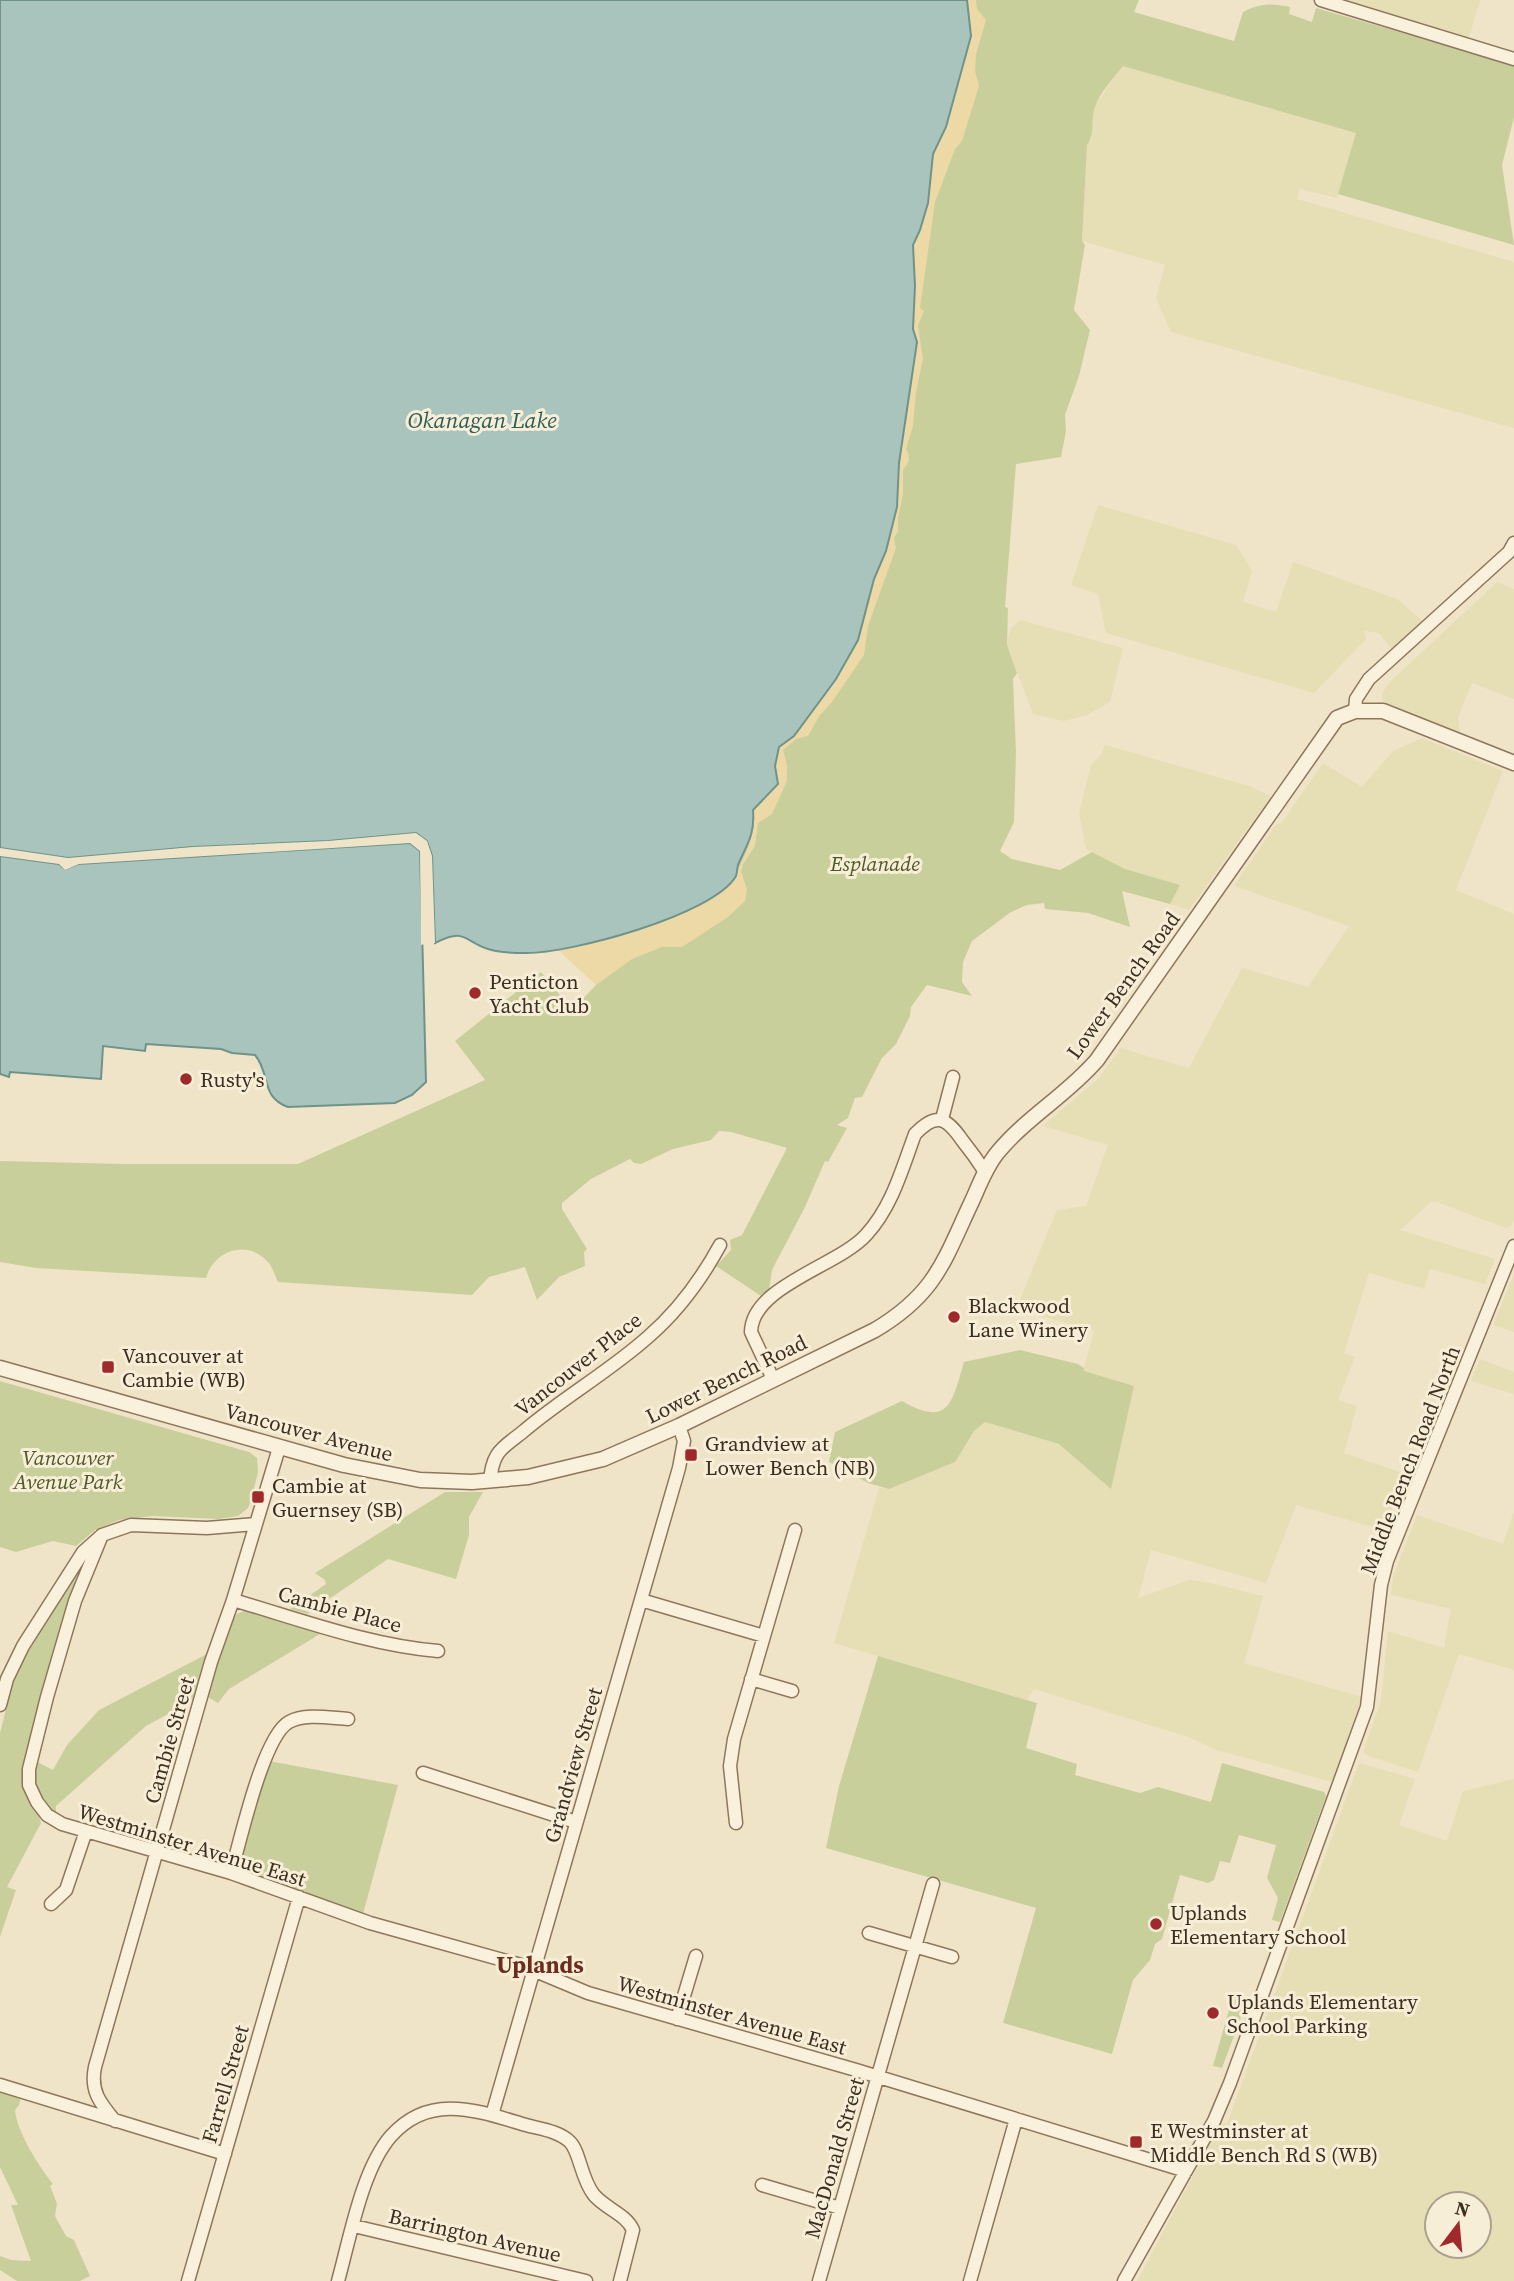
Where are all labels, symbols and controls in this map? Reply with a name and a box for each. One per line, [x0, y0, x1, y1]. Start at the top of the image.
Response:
water label: Okanagan Lake [407, 404, 557, 436]
park label: Esplanade [829, 849, 920, 878]
street label: Lower Bench Road [1060, 905, 1186, 1065]
place label: Penticton Yacht Club [489, 967, 589, 1020]
marker: Penticton Yacht Club [467, 985, 483, 1001]
place label: Rusty's [200, 1065, 265, 1094]
marker: Rusty's [178, 1071, 194, 1087]
place label: Blackwood Lane Winery [968, 1291, 1088, 1344]
street label: Vancouver Place [508, 1305, 648, 1423]
marker: Blackwood Lane Winery [946, 1309, 962, 1325]
street label: Lower Bench Road [641, 1327, 811, 1431]
place label: Vancouver at Cambie (WB) [122, 1341, 246, 1394]
street label: Middle Bench Road North [1353, 1341, 1467, 1579]
marker: Vancouver at Cambie (WB) [100, 1359, 116, 1375]
street label: Vancouver Avenue [222, 1396, 396, 1468]
place label: Grandview at Lower Bench (NB) [705, 1429, 876, 1482]
park label: Vancouver Avenue Park [13, 1443, 123, 1496]
marker: Grandview at Lower Bench (NB) [683, 1447, 699, 1463]
place label: Cambie at Guernsey (SB) [272, 1471, 403, 1524]
marker: Cambie at Guernsey (SB) [250, 1489, 266, 1505]
street label: Cambie Place [275, 1579, 405, 1639]
street label: Cambie Street [137, 1673, 201, 1807]
street label: Grandview Street [537, 1684, 609, 1846]
street label: Westminster Avenue East [75, 1797, 310, 1894]
place label: Uplands Elementary School [1170, 1898, 1347, 1951]
marker: Uplands Elementary School [1148, 1916, 1164, 1932]
district label: Uplands [496, 1949, 584, 1981]
street label: Westminster Avenue East [614, 1968, 850, 2062]
place label: Uplands Elementary School Parking [1227, 1987, 1418, 2040]
marker: Uplands Elementary School Parking [1205, 2005, 1221, 2021]
street label: Farrell Street [194, 2021, 256, 2146]
street label: MacDonald Street [797, 2074, 871, 2242]
place label: E Westminster at Middle Bench Rd S (WB) [1150, 2116, 1378, 2169]
marker: E Westminster at Middle Bench Rd S (WB) [1128, 2134, 1144, 2150]
north arrow [1423, 2190, 1493, 2260]
text: N [1452, 2194, 1473, 2223]
street label: Barrington Avenue [386, 2201, 564, 2269]

